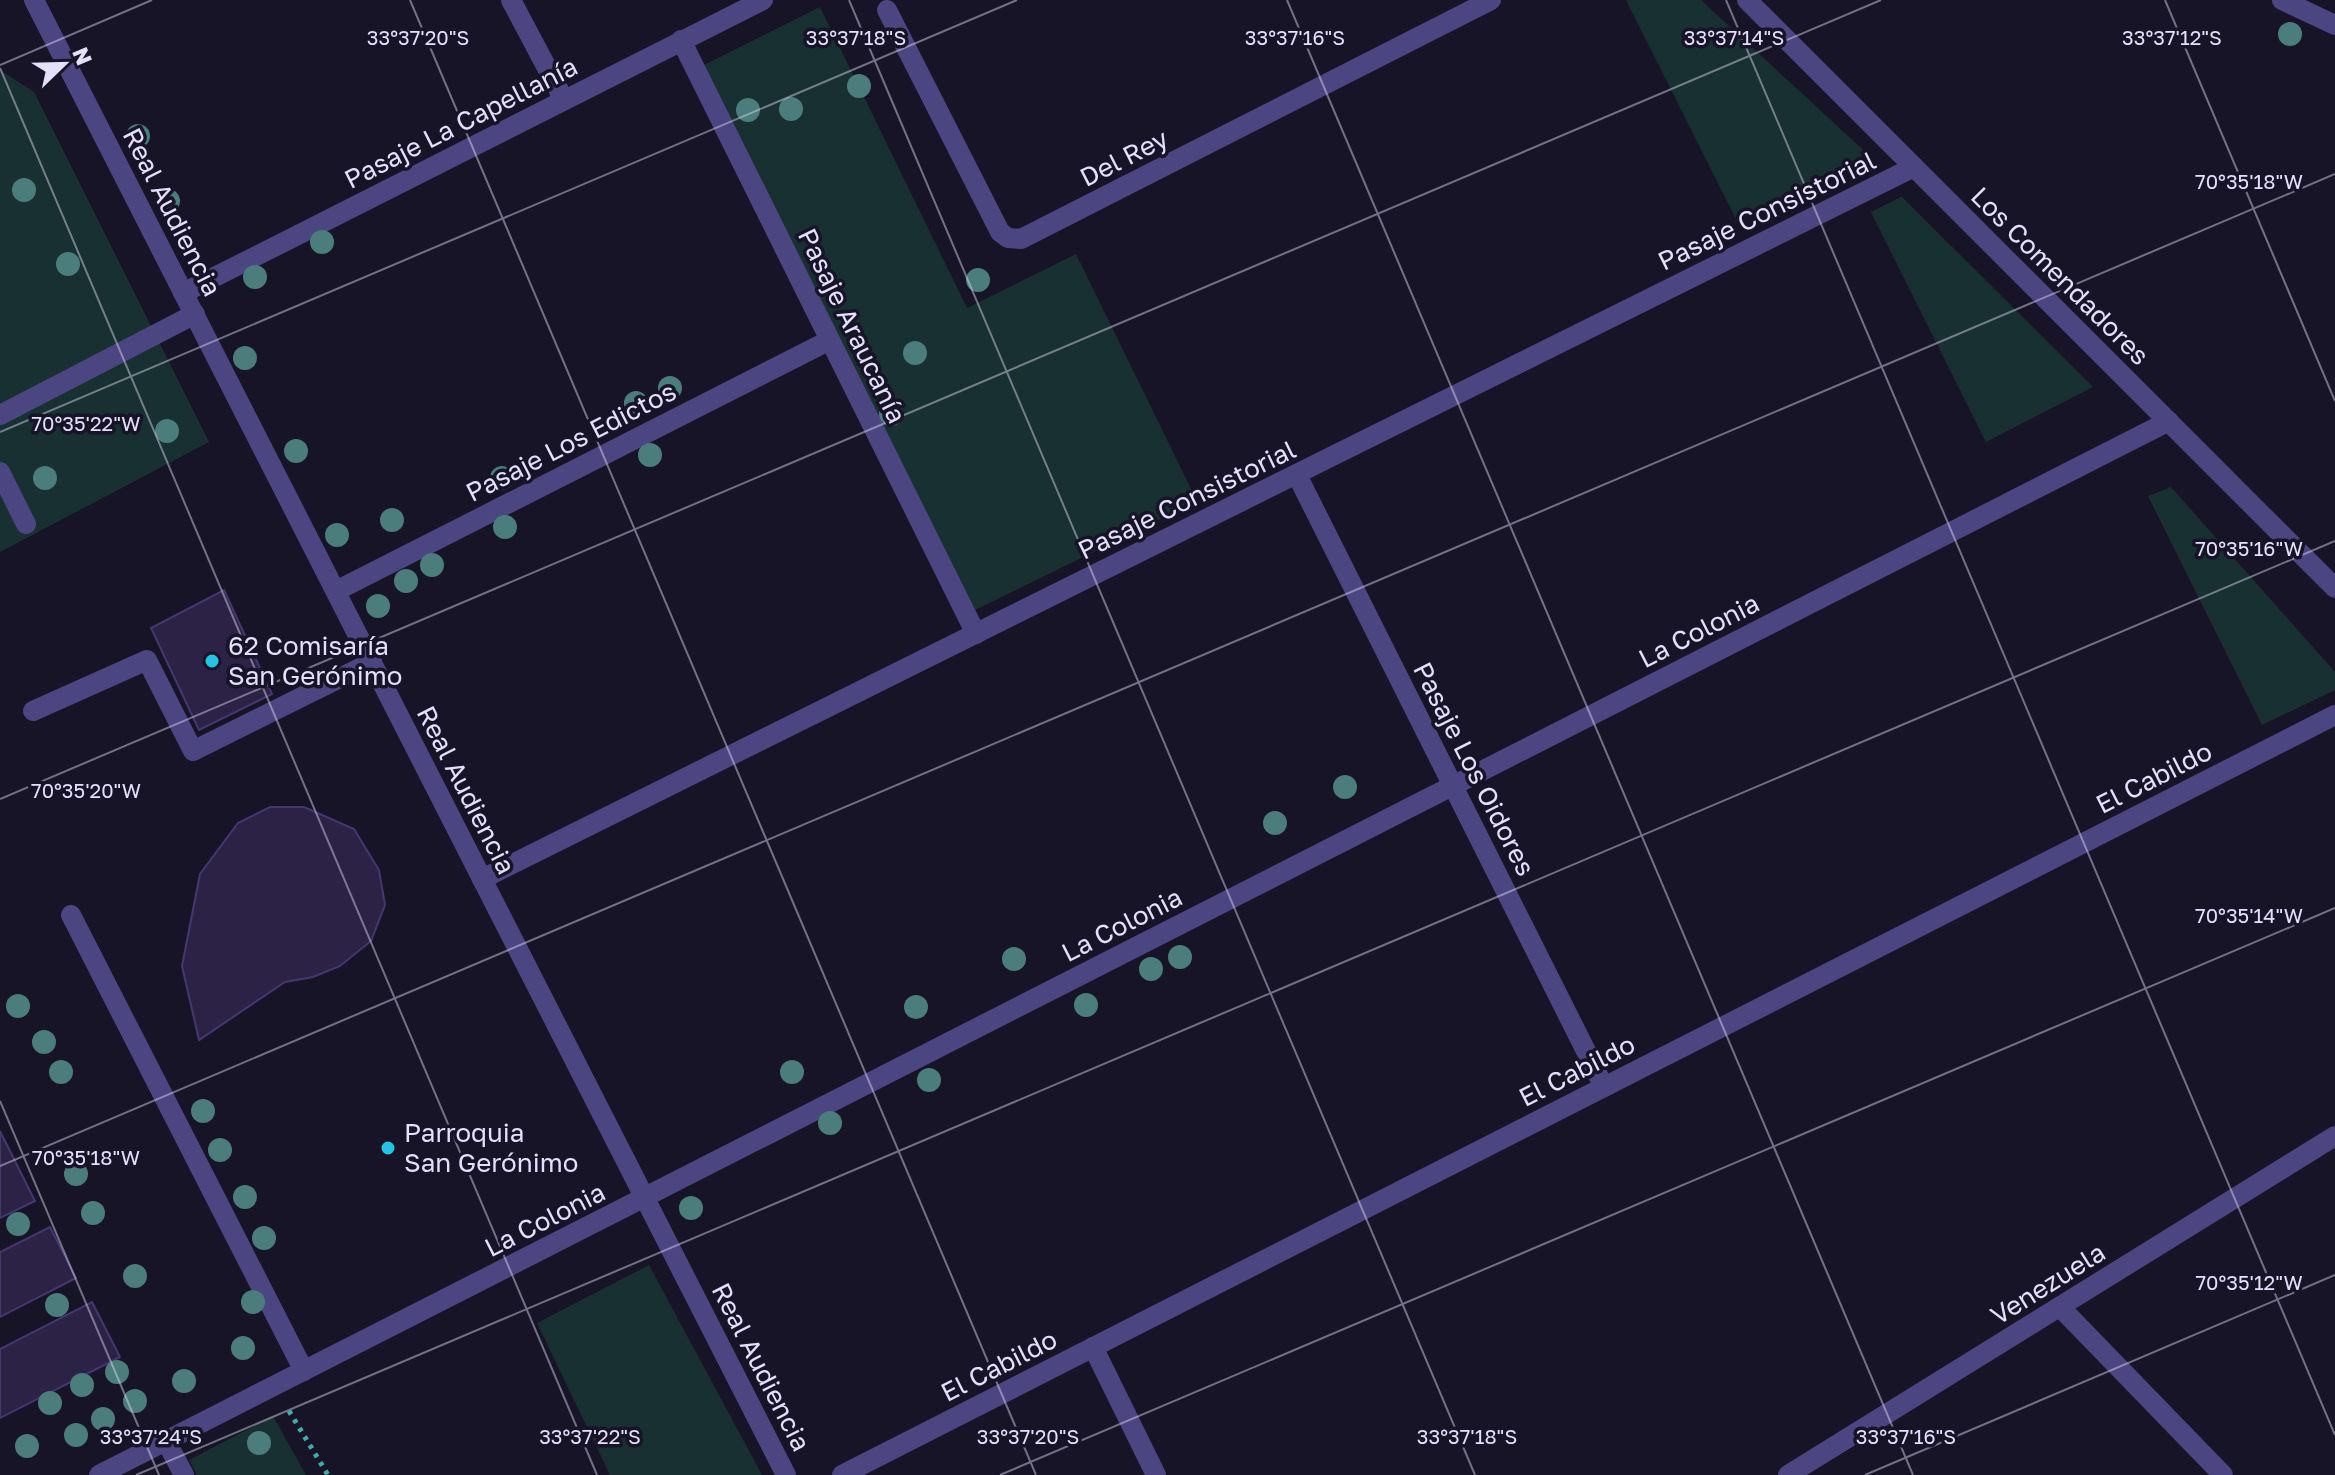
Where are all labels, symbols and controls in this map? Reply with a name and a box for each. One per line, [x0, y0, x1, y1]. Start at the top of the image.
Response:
north arrow [24, 24, 104, 104]
text: 33°37'20"S [367, 25, 469, 49]
text: 33°37'18"S [806, 25, 906, 49]
text: 33°37'16"S [1245, 25, 1345, 49]
text: 33°37'14"S [1684, 25, 1784, 49]
text: 33°37'12"S [2122, 25, 2222, 49]
text: N [67, 43, 99, 69]
street label: Pasaje La Capellanía [339, 50, 582, 195]
street label: Del Rey [1075, 122, 1173, 193]
street label: Real Audiencia [117, 123, 228, 301]
street label: Pasaje Consistorial [1653, 144, 1881, 277]
text: 70°35'18"W [2195, 169, 2303, 193]
street label: Los Comendadores [1965, 180, 2156, 371]
street label: Pasaje Araucanía [792, 223, 913, 428]
street label: Pasaje Los Edictos [461, 375, 681, 508]
text: 70°35'22"W [31, 411, 141, 435]
street label: Pasaje Consistorial [1073, 433, 1301, 566]
text: 70°35'16"W [2195, 536, 2303, 560]
street label: La Colonia [1633, 587, 1764, 674]
place label: 62 Comisaría San Gerónimo [228, 630, 402, 691]
marker: 62 Comisaría San Gerónimo [203, 652, 221, 670]
street label: Pasaje Los Oidores [1407, 657, 1542, 881]
street label: Real Audiencia [411, 701, 522, 879]
street label: El Cabildo [2091, 735, 2217, 820]
text: 70°35'20"W [31, 778, 141, 802]
street label: La Colonia [1056, 881, 1187, 968]
text: 70°35'14"W [2195, 903, 2303, 927]
street label: El Cabildo [1514, 1028, 1640, 1113]
place label: Parroquia San Gerónimo [404, 1117, 578, 1178]
marker: Parroquia San Gerónimo [379, 1139, 397, 1157]
text: 70°35'18"W [32, 1145, 140, 1169]
street label: La Colonia [479, 1176, 610, 1263]
street label: Venezuela [1985, 1236, 2111, 1331]
text: 70°35'12"W [2195, 1270, 2303, 1294]
street label: Real Audiencia [706, 1278, 817, 1456]
street label: El Cabildo [936, 1323, 1062, 1408]
text: 33°37'24"S [100, 1424, 202, 1448]
text: 33°37'22"S [539, 1424, 641, 1448]
text: 33°37'20"S [977, 1424, 1079, 1448]
text: 33°37'18"S [1417, 1424, 1517, 1448]
text: 33°37'16"S [1856, 1424, 1956, 1448]

